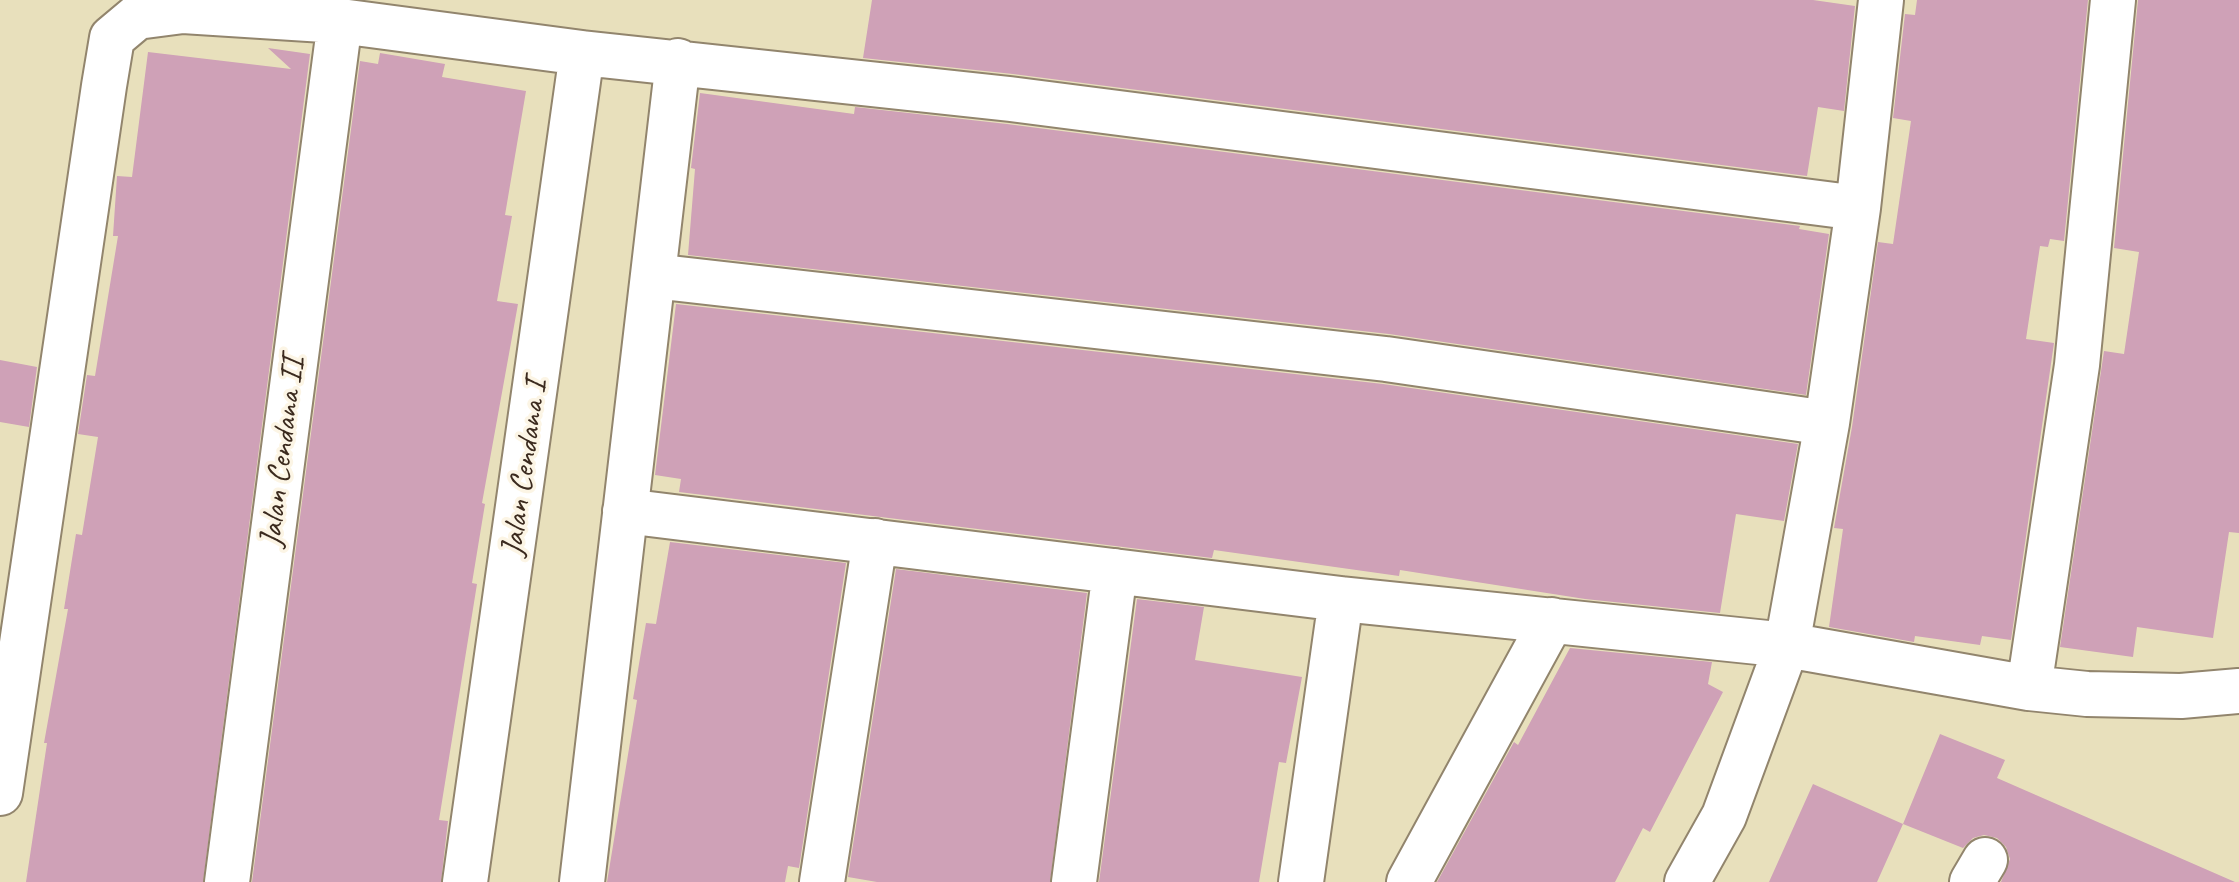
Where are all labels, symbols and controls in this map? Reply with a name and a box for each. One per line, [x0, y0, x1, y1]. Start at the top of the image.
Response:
street label: Jalan Cendana II [252, 355, 314, 549]
street label: Jalan Cendana I [494, 378, 556, 558]

